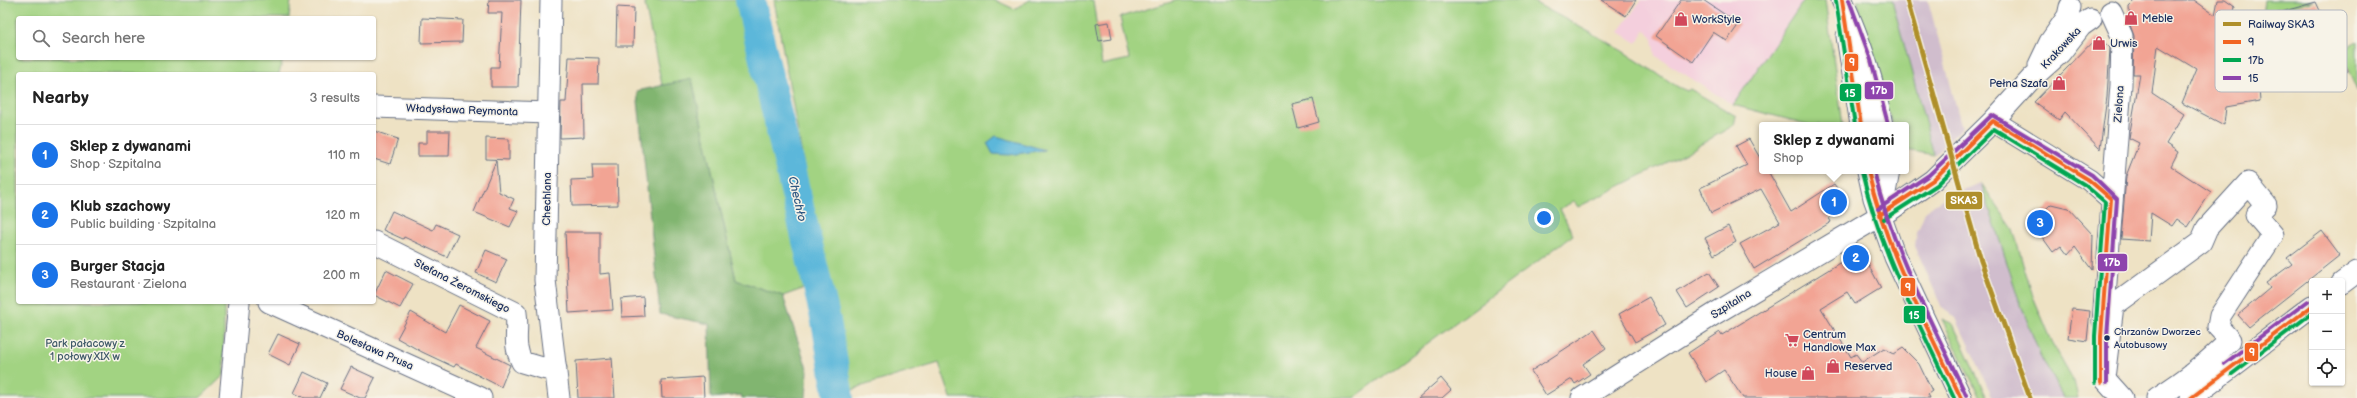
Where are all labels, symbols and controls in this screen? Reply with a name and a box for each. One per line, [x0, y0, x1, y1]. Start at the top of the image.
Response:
shop icon: Meble [2123, 10, 2139, 26]
legend [2215, 10, 2347, 92]
shop icon: WorkStyle [1673, 11, 1689, 27]
place label: Meble [2142, 12, 2174, 25]
place label: WorkStyle [1692, 13, 1741, 26]
search box [16, 16, 376, 60]
text: Railway SKA3 [2248, 18, 2315, 31]
street label: Krakowska [2038, 24, 2084, 72]
icon: search [30, 27, 52, 49]
text: Search here [62, 29, 145, 48]
shop icon: Urwis [2091, 35, 2107, 51]
text: 9 [2248, 36, 2254, 49]
place label: Urwis [2110, 37, 2138, 50]
line badge: 9 [1844, 53, 1859, 72]
text: 17b [2248, 54, 2264, 67]
text: 9 [1849, 56, 1855, 69]
text: 15 [2248, 72, 2259, 85]
shop icon: Pełna Szafa [2051, 75, 2067, 91]
place label: Pełna Szafa [1989, 77, 2048, 90]
line badge: 17b [1864, 81, 1894, 100]
line badge: 15 [1839, 83, 1862, 102]
text: 17b [1870, 84, 1888, 97]
street label: Zielona [2111, 85, 2127, 124]
text: 15 [1845, 87, 1856, 100]
text: Nearby [32, 88, 89, 108]
text: 3 results [309, 90, 360, 106]
street label: Władysława Reymonta [406, 102, 518, 118]
popup [1759, 122, 1909, 174]
text: Sklep z dywanami [1774, 131, 1894, 150]
text: Sklep z dywanami [70, 137, 191, 156]
text: 1 [42, 147, 48, 163]
text: 110 m [328, 147, 360, 163]
text: Shop [1774, 150, 1804, 166]
text: Shop · Szpitalna [70, 156, 161, 172]
street label: Chechlana [540, 172, 554, 226]
water label: Chechło [785, 175, 809, 223]
pin: 1 [1821, 187, 1847, 217]
line badge: SKA3 [1945, 191, 1983, 210]
text: SKA3 [1950, 194, 1978, 207]
text: Klub szachowy [70, 197, 170, 216]
text: 2 [41, 207, 49, 223]
text: 120 m [325, 207, 360, 223]
your location [1534, 208, 1554, 228]
pin: 3 [2027, 208, 2053, 238]
text: Public building · Szpitalna [70, 216, 216, 232]
pin: 2 [1843, 243, 1869, 273]
line badge: 17b [2097, 253, 2128, 272]
street label: Stefana Żeromskiego [412, 256, 512, 316]
text: 17b [2103, 256, 2121, 269]
text: Burger Stacja [70, 257, 165, 276]
text: 3 [41, 267, 49, 283]
text: 200 m [323, 267, 360, 283]
text: Restaurant · Zielona [70, 276, 187, 292]
line badge: 9 [1900, 277, 1916, 297]
map controls [2309, 278, 2345, 386]
button: + [2309, 278, 2345, 314]
text: 9 [1905, 281, 1911, 294]
street label: Szpitalna [1708, 287, 1754, 321]
line badge: 15 [1903, 305, 1926, 324]
text: 15 [1909, 309, 1920, 322]
button: − [2309, 314, 2345, 350]
place label: Chrzanów Dworzec Autobusowy [2114, 326, 2201, 351]
street label: Bolesława Prusa [334, 327, 416, 373]
place label: Centrum Handlowe Max [1803, 328, 1876, 354]
supermarket icon: Centrum Handlowe Max [1784, 332, 1800, 348]
marker: Chrzanów Dworzec Autobusowy [2102, 333, 2112, 343]
park label: Park pałacowy z 1 połowy XIX w [45, 337, 125, 363]
line badge: 9 [2244, 342, 2259, 362]
text: 9 [2249, 346, 2255, 359]
button: locate [2309, 350, 2345, 386]
shop icon: Reserved [1825, 358, 1841, 374]
place label: Reserved [1844, 360, 1892, 373]
shop icon: House [1800, 365, 1816, 381]
place label: House [1765, 367, 1797, 380]

